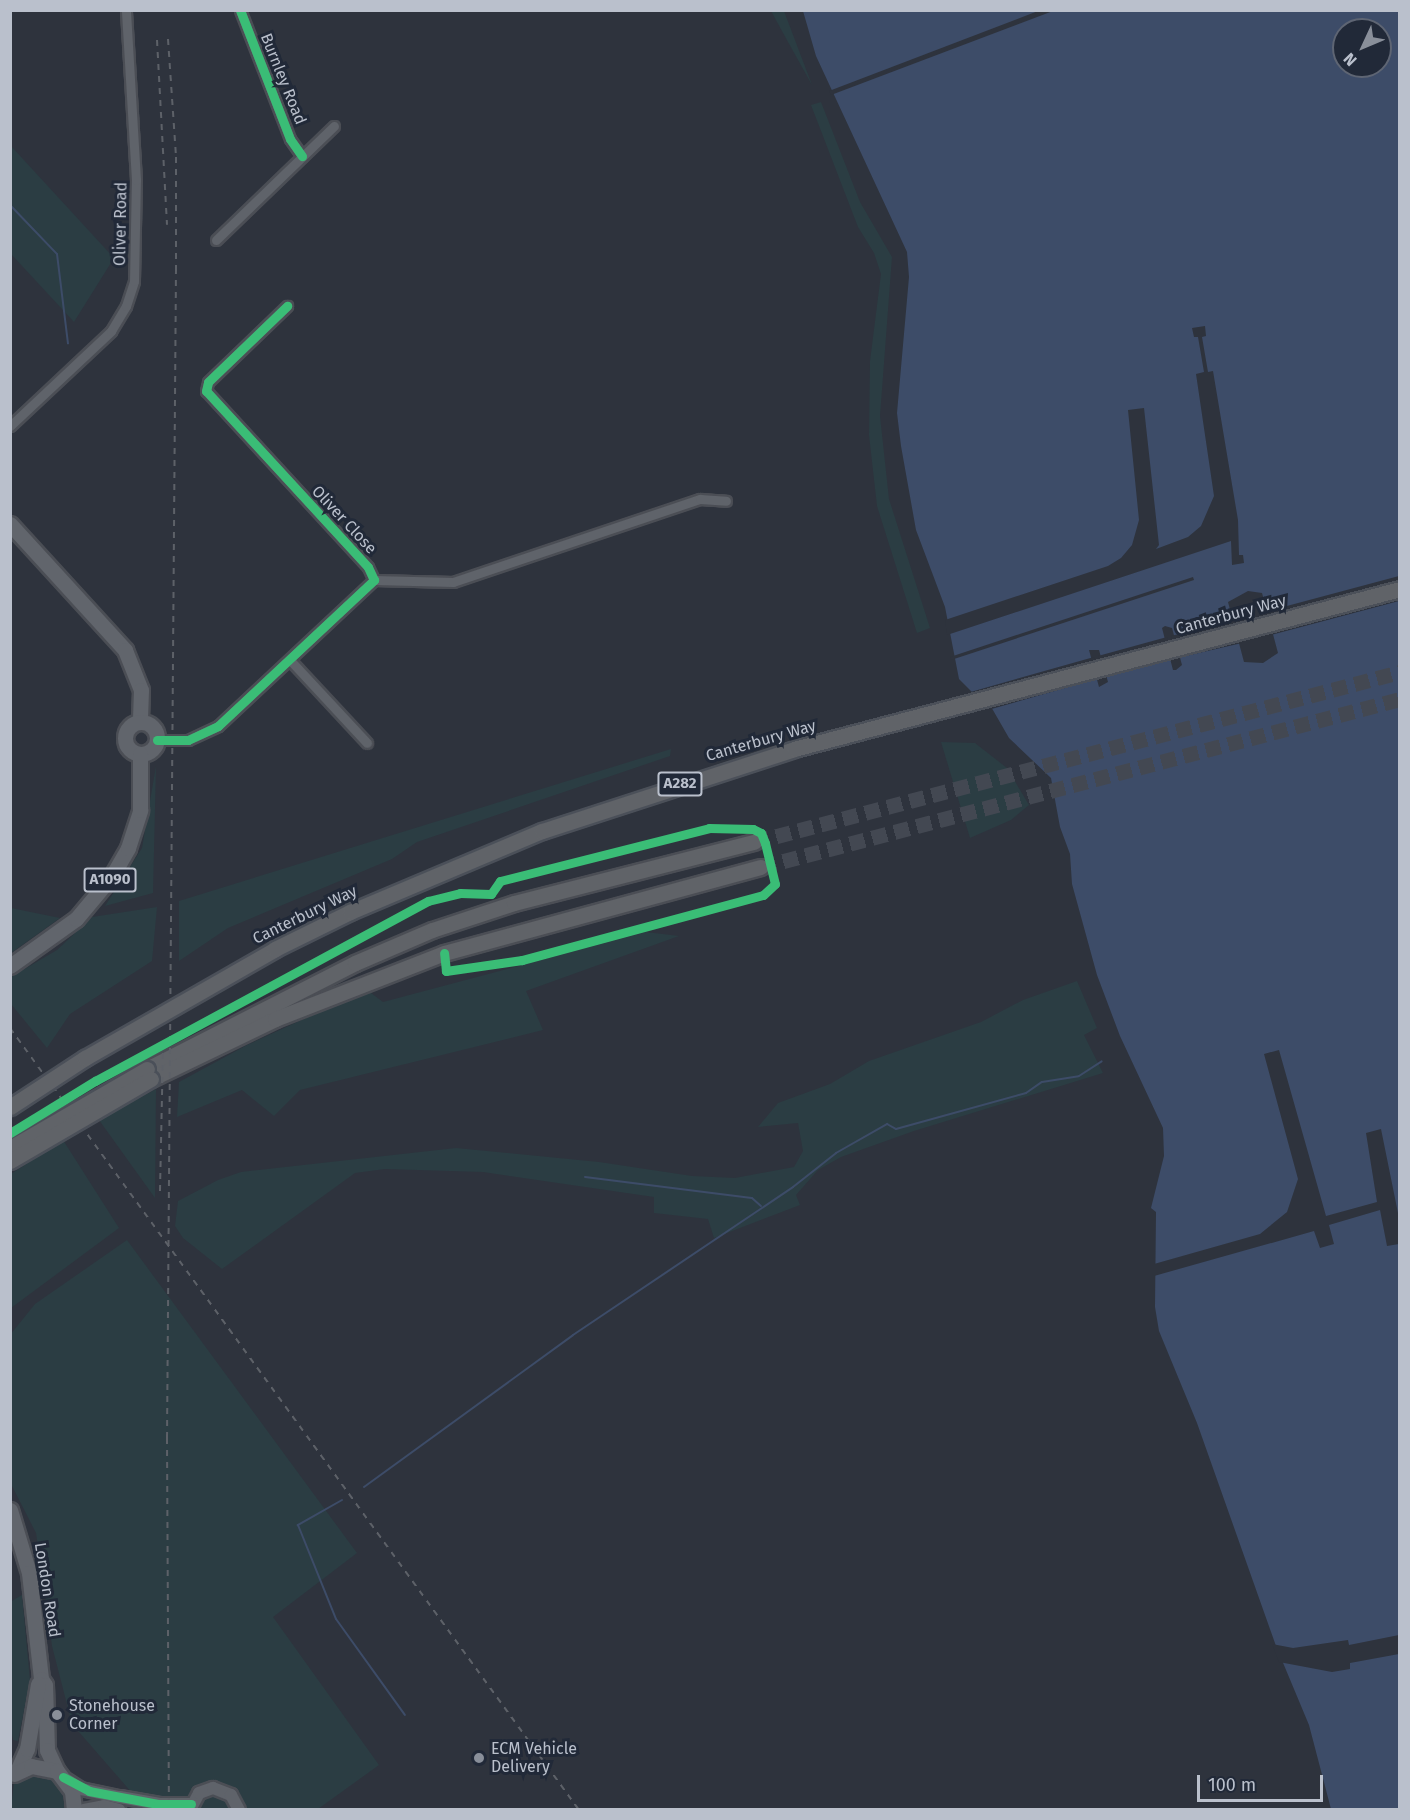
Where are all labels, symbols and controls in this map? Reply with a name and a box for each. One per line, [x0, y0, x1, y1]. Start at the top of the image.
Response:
north arrow [1332, 18, 1392, 78]
street label: Burnley Road [256, 30, 310, 128]
text: N [1340, 49, 1361, 70]
street label: Oliver Road [111, 182, 131, 266]
street label: Oliver Close [308, 482, 380, 558]
street label: Canterbury Way [1174, 591, 1288, 639]
street label: Canterbury Way [704, 716, 818, 766]
road number: A282 [656, 772, 704, 796]
road number: A1090 [83, 868, 137, 892]
street label: Canterbury Way [250, 881, 360, 949]
street label: London Road [30, 1541, 64, 1639]
place label: Stonehouse Corner [69, 1696, 155, 1734]
marker: Stonehouse Corner [50, 1708, 64, 1722]
place label: ECM Vehicle Delivery [491, 1739, 577, 1777]
marker: ECM Vehicle Delivery [472, 1751, 486, 1765]
scale bar [1200, 1763, 1326, 1801]
text: 100 m [1208, 1774, 1256, 1796]

